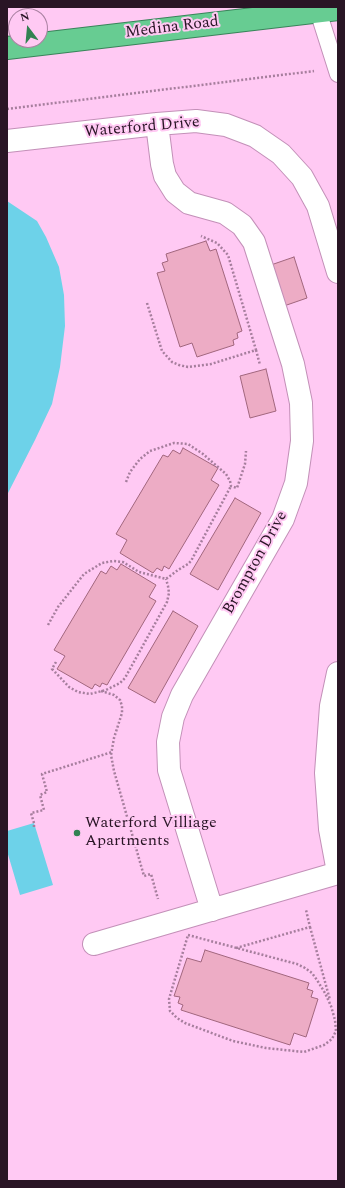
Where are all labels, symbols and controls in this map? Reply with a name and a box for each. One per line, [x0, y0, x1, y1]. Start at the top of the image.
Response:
north arrow [8, 8, 48, 48]
text: N [18, 8, 31, 26]
street label: Medina Road [124, 13, 220, 43]
street label: Waterford Drive [84, 113, 200, 143]
street label: Brompton Drive [220, 508, 292, 618]
place label: Waterford Villiage Apartments [85, 814, 217, 852]
marker: Waterford Villiage Apartments [72, 828, 82, 838]

